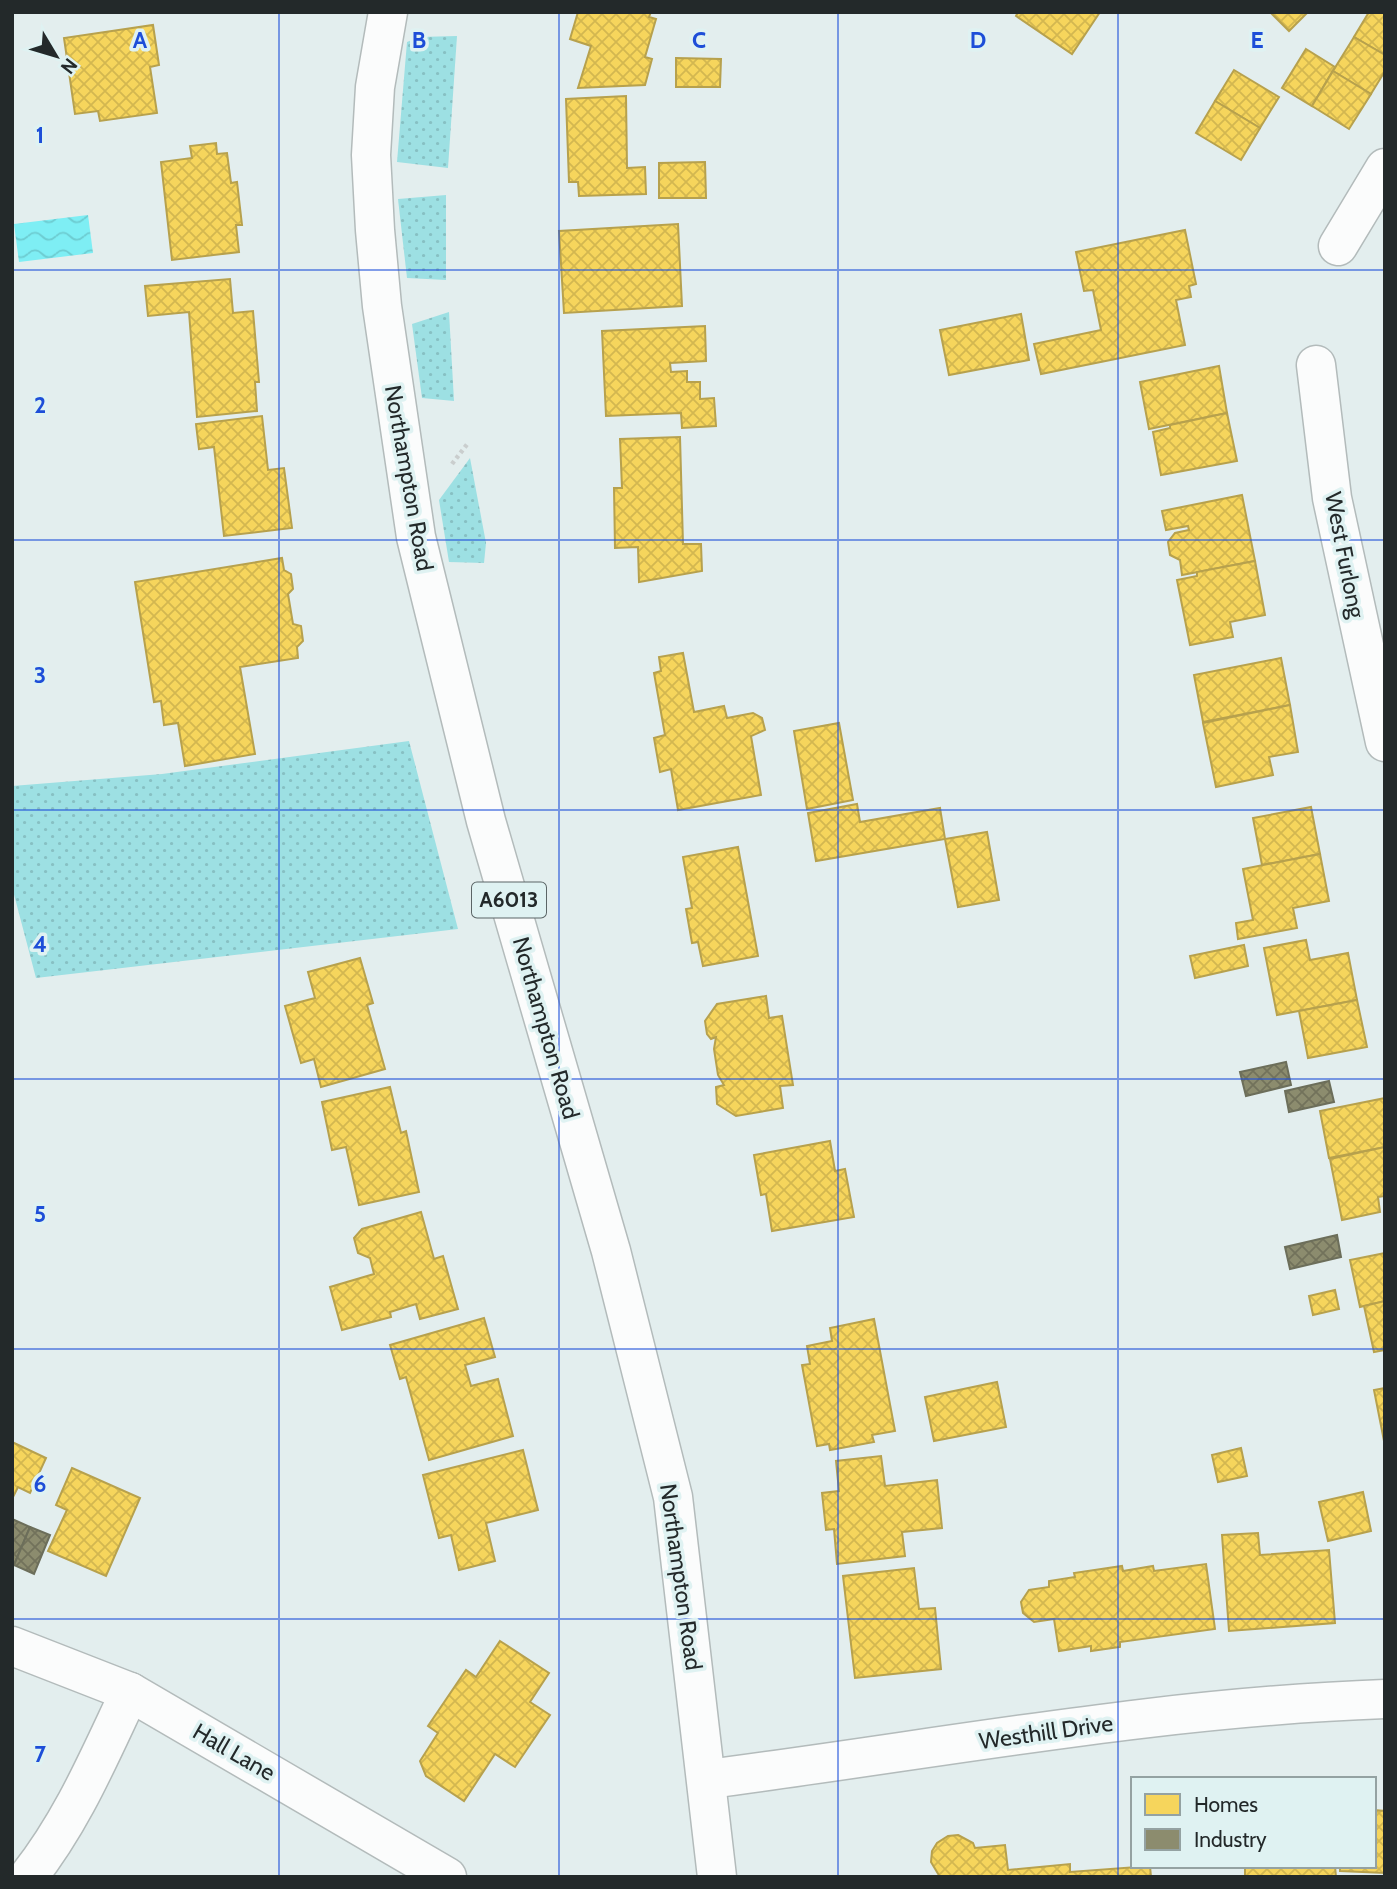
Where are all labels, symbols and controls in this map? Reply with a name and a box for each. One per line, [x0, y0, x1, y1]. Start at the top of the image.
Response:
north arrow [21, 21, 91, 91]
text: A [133, 26, 148, 54]
text: B [412, 26, 426, 54]
text: C [692, 26, 706, 54]
text: D [970, 26, 986, 54]
text: E [1250, 26, 1264, 54]
text: N [56, 54, 82, 79]
text: 1 [36, 121, 44, 149]
street label: Northampton Road [379, 383, 439, 573]
text: 2 [34, 391, 46, 419]
street label: West Furlong [1319, 490, 1371, 621]
text: 3 [34, 661, 46, 689]
road number: A6013 [472, 883, 546, 918]
text: 4 [33, 930, 47, 958]
street label: Northampton Road [507, 934, 585, 1122]
text: 5 [34, 1200, 46, 1228]
text: 6 [34, 1470, 46, 1498]
street label: Northampton Road [654, 1482, 708, 1672]
street label: Westhill Drive [977, 1709, 1115, 1755]
street label: Hall Lane [188, 1717, 280, 1787]
text: 7 [34, 1740, 46, 1768]
legend [1131, 1777, 1376, 1868]
text: Homes [1194, 1792, 1258, 1817]
text: Industry [1194, 1827, 1267, 1852]

